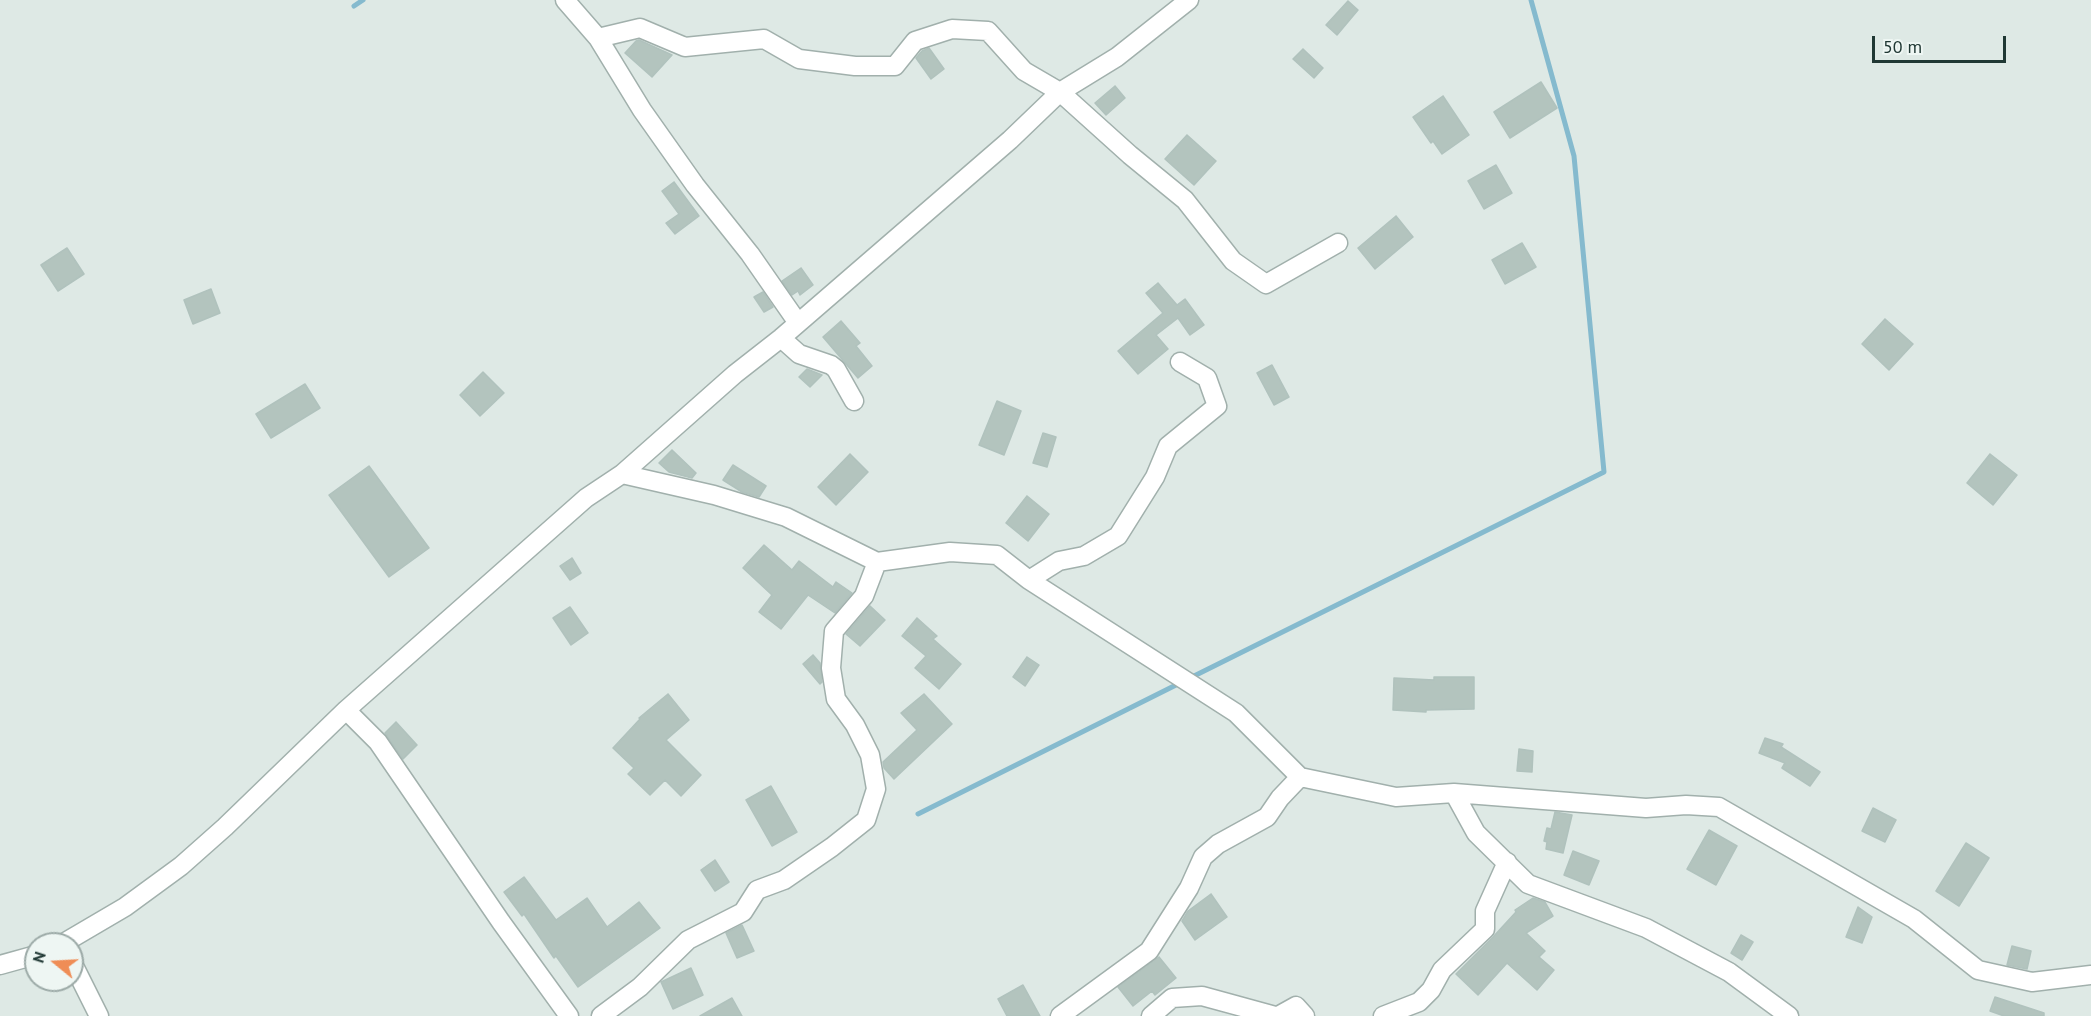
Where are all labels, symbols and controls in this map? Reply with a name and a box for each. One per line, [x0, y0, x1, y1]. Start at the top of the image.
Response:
scale bar [1875, 24, 2008, 62]
text: 50 m [1883, 35, 1922, 58]
north arrow [24, 932, 84, 992]
text: N [28, 949, 50, 965]

